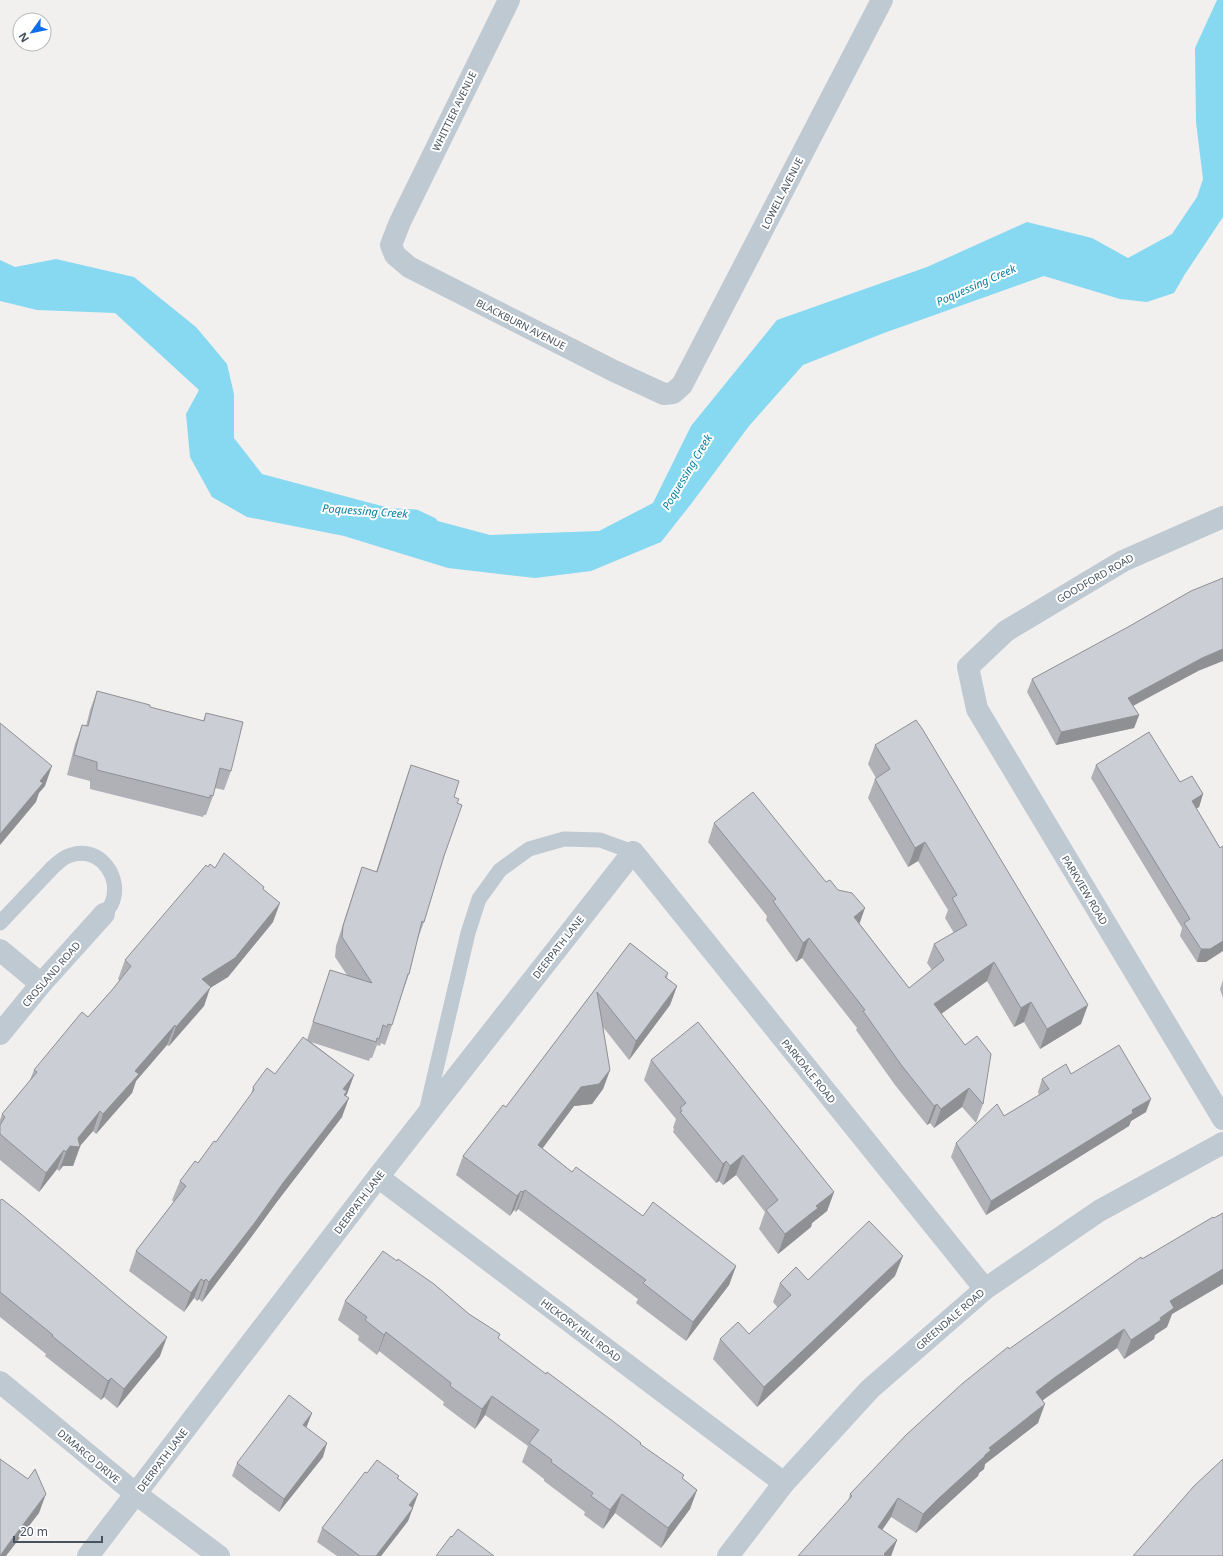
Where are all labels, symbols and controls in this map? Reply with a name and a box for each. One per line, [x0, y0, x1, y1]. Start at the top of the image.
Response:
north arrow [12, 12, 52, 52]
text: N [14, 30, 32, 46]
street label: WHITTIER AVENUE [429, 69, 479, 153]
street label: LOWELL AVENUE [758, 155, 806, 231]
water label: Poquessing Creek [934, 260, 1018, 309]
street label: BLACKBURN AVENUE [474, 295, 568, 353]
water label: Poquessing Creek [658, 431, 715, 512]
water label: Poquessing Creek [322, 500, 409, 521]
street label: GOODFORD ROAD [1054, 550, 1136, 606]
street label: PARKVIEW ROAD [1059, 853, 1111, 927]
street label: DEERPATH LANE [529, 913, 587, 981]
street label: CROSLAND ROAD [19, 938, 83, 1010]
street label: PARKDALE ROAD [779, 1036, 839, 1106]
street label: DEERPATH LANE [330, 1167, 388, 1237]
street label: GREENDALE ROAD [913, 1285, 987, 1353]
street label: HICKORY HILL ROAD [538, 1295, 624, 1365]
street label: DEERPATH LANE [133, 1425, 191, 1495]
street label: DIMARCO DRIVE [55, 1426, 123, 1486]
scale bar [14, 1518, 102, 1544]
text: 20 m [20, 1523, 48, 1540]

